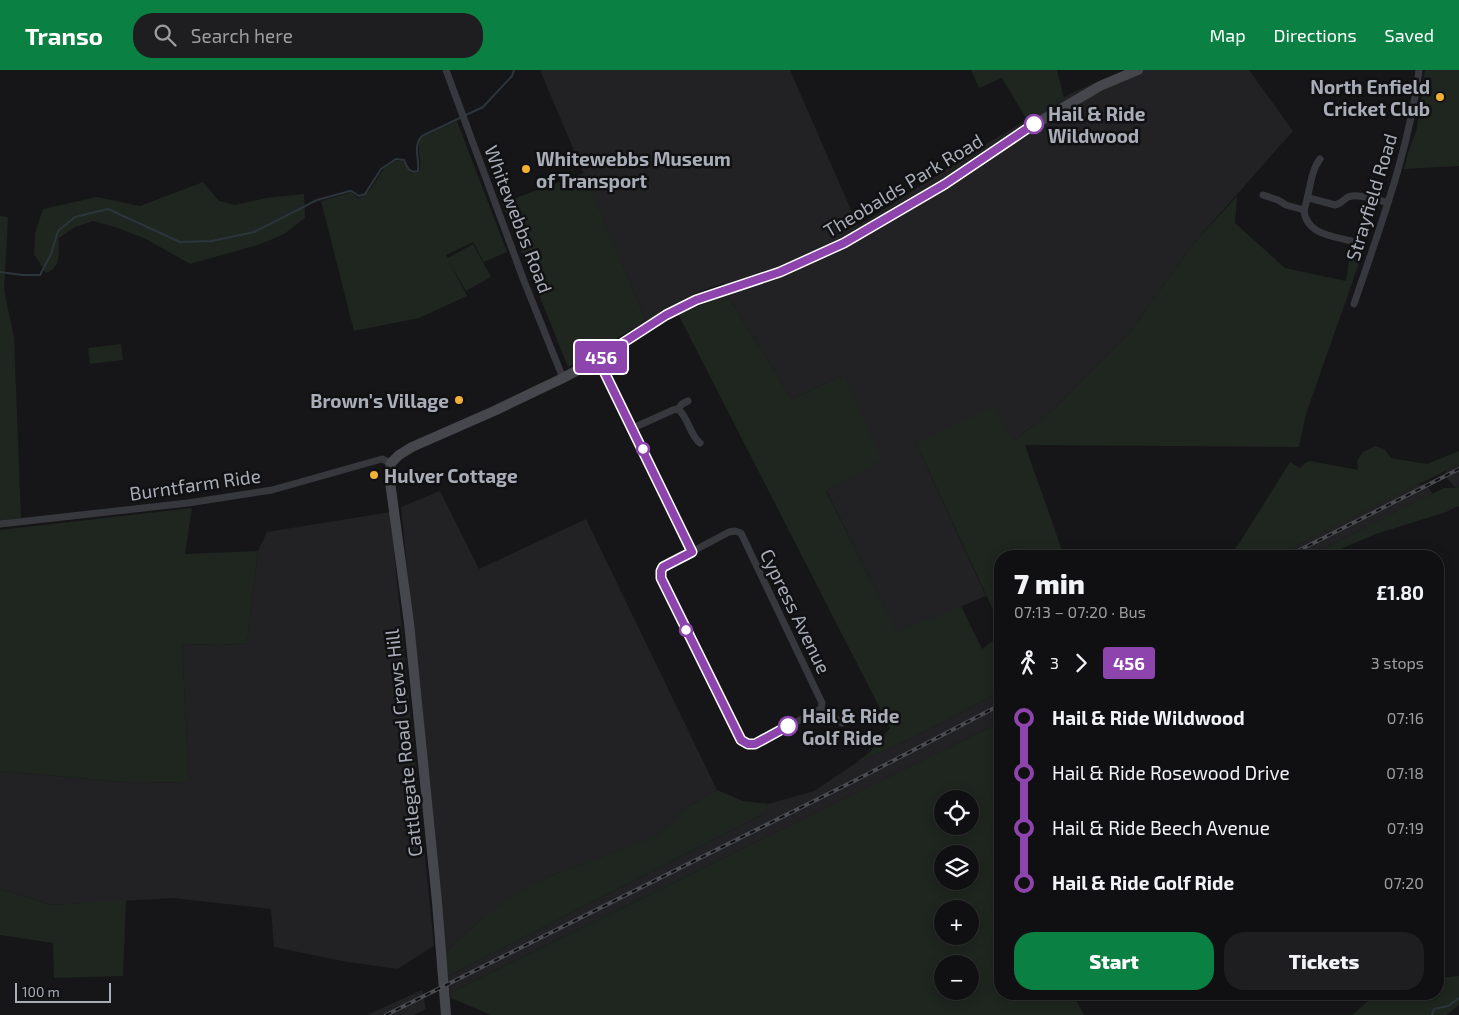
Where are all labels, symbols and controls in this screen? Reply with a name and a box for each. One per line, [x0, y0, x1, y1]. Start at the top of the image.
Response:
search box [133, 13, 483, 58]
text: Transo [25, 21, 103, 50]
icon: search [151, 21, 179, 49]
text: Search here [191, 24, 293, 47]
text: Map [1209, 24, 1246, 46]
text: Directions [1274, 24, 1357, 46]
text: Saved [1385, 24, 1434, 46]
place label: North Enfield Cricket Club [1310, 75, 1430, 120]
marker: North Enfield Cricket Club [1434, 91, 1446, 103]
place label: Hail & Ride Wildwood [1048, 102, 1146, 147]
marker: Hail & Ride Wildwood [1024, 114, 1044, 134]
street label: Theobalds Park Road [819, 128, 987, 242]
street label: Strayfield Road [1341, 130, 1401, 264]
street label: Whitewebbs Road [480, 142, 558, 296]
place label: Whitewebbs Museum of Transport [536, 147, 731, 192]
marker: Whitewebbs Museum of Transport [520, 163, 532, 175]
line badge: 456 [572, 341, 630, 373]
text: 456 [585, 346, 617, 368]
place label: Brown's Village [310, 389, 449, 412]
marker: Brown's Village [453, 394, 465, 406]
unlabelled marker [636, 442, 650, 456]
street label: Burntfarm Ride [128, 463, 262, 505]
place label: Hulver Cottage [384, 464, 518, 487]
marker: Hulver Cottage [368, 469, 380, 481]
street label: Cypress Avenue [756, 545, 836, 677]
text: 7 min [1014, 566, 1085, 600]
text: £1.80 [1376, 581, 1424, 604]
text: 07:13 – 07:20 · Bus [1014, 602, 1146, 621]
unlabelled marker [679, 623, 693, 637]
street label: Cattlegate Road Crews Hill [380, 628, 426, 858]
icon: walk [1014, 649, 1042, 677]
icon: forward [1067, 649, 1095, 677]
text: 456 [1113, 652, 1145, 674]
text: 3 [1050, 653, 1059, 672]
text: 3 stops [1371, 653, 1424, 672]
place label: Hail & Ride Golf Ride [802, 704, 900, 749]
text: Hail & Ride Wildwood [1052, 706, 1245, 729]
text: 07:16 [1387, 708, 1424, 727]
marker: Hail & Ride Golf Ride [778, 716, 798, 736]
text: Hail & Ride Rosewood Drive [1052, 761, 1290, 784]
text: 07:18 [1386, 763, 1424, 782]
map controls [934, 790, 979, 1000]
button: locate [934, 790, 979, 835]
text: Hail & Ride Beech Avenue [1052, 816, 1270, 839]
text: 07:19 [1387, 818, 1424, 837]
button: layers [934, 845, 979, 890]
text: Hail & Ride Golf Ride [1052, 871, 1234, 894]
text: 07:20 [1384, 873, 1424, 892]
button: + [934, 900, 979, 945]
button: Start [1014, 932, 1214, 990]
button: Tickets [1224, 932, 1424, 990]
button: − [934, 955, 979, 1000]
scale bar [15, 980, 111, 1003]
text: 100 m [22, 983, 60, 1000]

